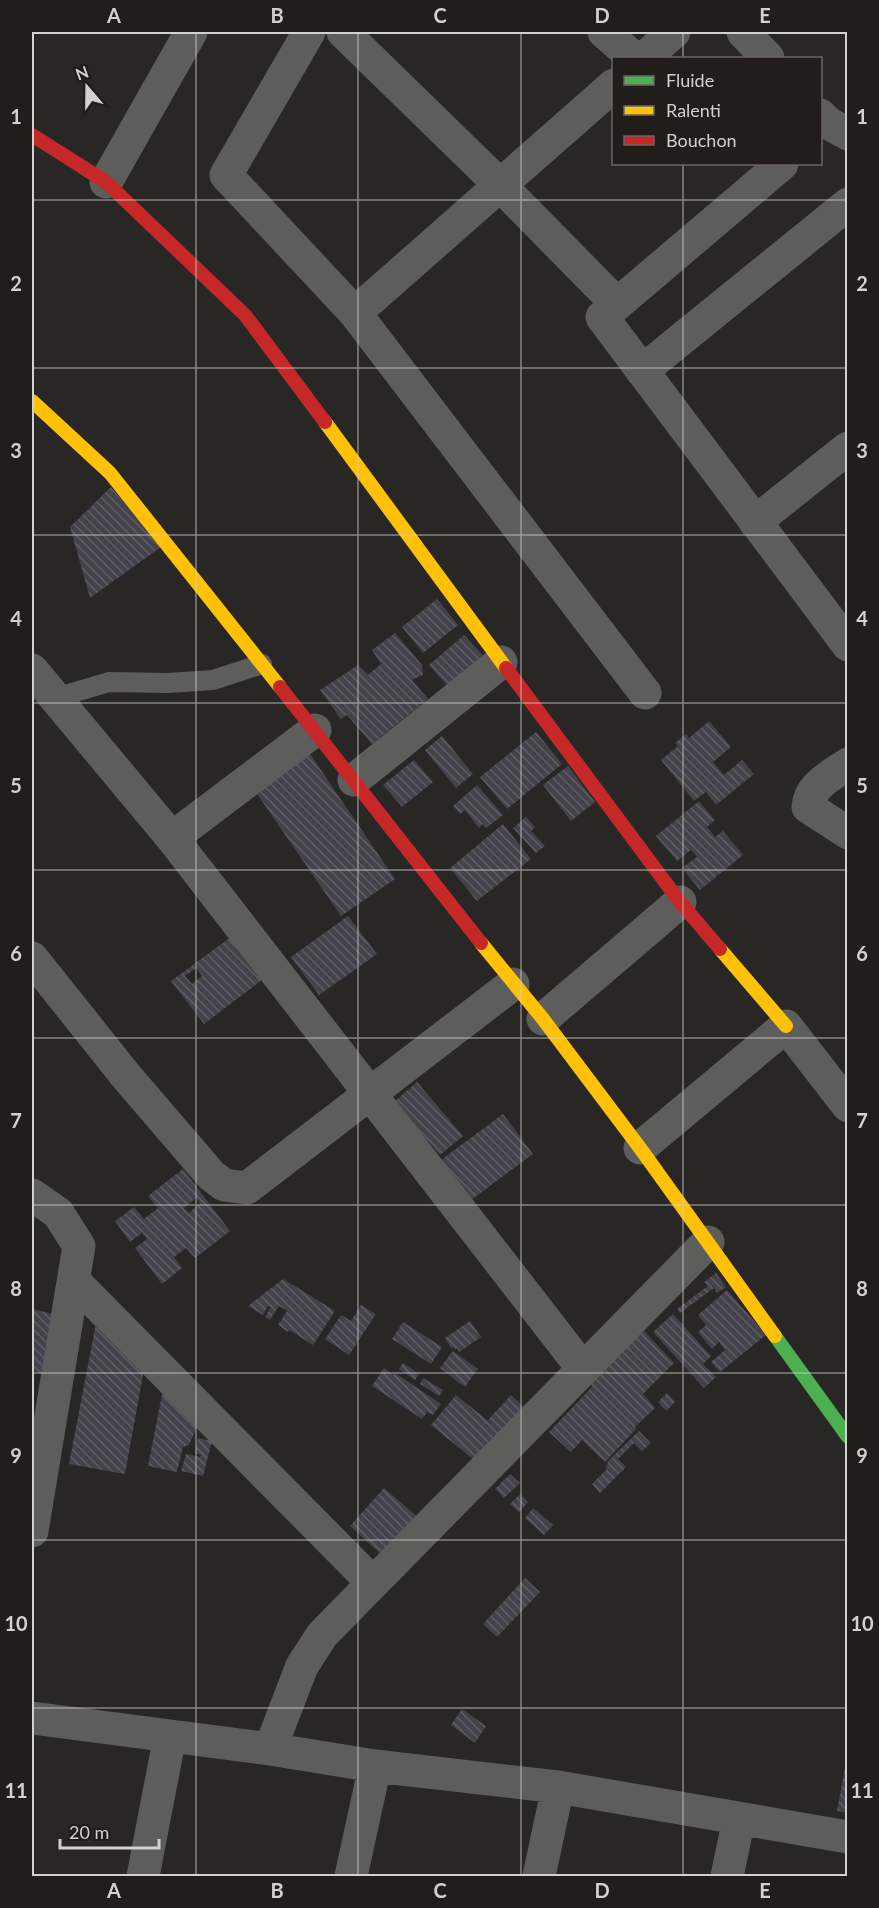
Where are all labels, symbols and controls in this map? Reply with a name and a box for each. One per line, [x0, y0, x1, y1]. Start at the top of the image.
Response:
text: A [106, 3, 121, 27]
text: B [270, 3, 284, 27]
text: C [433, 3, 447, 27]
text: D [594, 3, 610, 27]
text: E [759, 3, 771, 27]
north arrow [57, 57, 117, 117]
legend [612, 57, 822, 165]
text: N [73, 61, 91, 83]
text: Fluide [666, 69, 714, 91]
text: Ralenti [666, 99, 721, 121]
text: 1 [10, 104, 22, 128]
text: 1 [856, 104, 868, 128]
text: Bouchon [666, 129, 737, 151]
text: 2 [10, 271, 22, 295]
text: 2 [856, 271, 868, 295]
text: 3 [10, 438, 22, 462]
text: 3 [856, 438, 868, 462]
text: 4 [10, 606, 22, 630]
text: 4 [856, 606, 868, 630]
text: 5 [10, 773, 22, 797]
text: 5 [856, 773, 868, 797]
text: 6 [10, 941, 22, 965]
text: 6 [856, 941, 868, 965]
text: 7 [10, 1108, 22, 1132]
text: 7 [856, 1108, 868, 1132]
text: 8 [10, 1276, 22, 1300]
text: 8 [856, 1276, 868, 1300]
text: 9 [10, 1443, 22, 1467]
text: 9 [856, 1443, 868, 1467]
text: 10 [4, 1611, 28, 1635]
text: 10 [850, 1611, 874, 1635]
text: 11 [4, 1778, 28, 1802]
text: 11 [850, 1778, 874, 1802]
scale bar [60, 1812, 159, 1850]
text: 20 m [69, 1821, 109, 1843]
text: A [106, 1878, 121, 1902]
text: B [270, 1878, 284, 1902]
text: C [433, 1878, 447, 1902]
text: D [594, 1878, 610, 1902]
text: E [759, 1878, 771, 1902]

